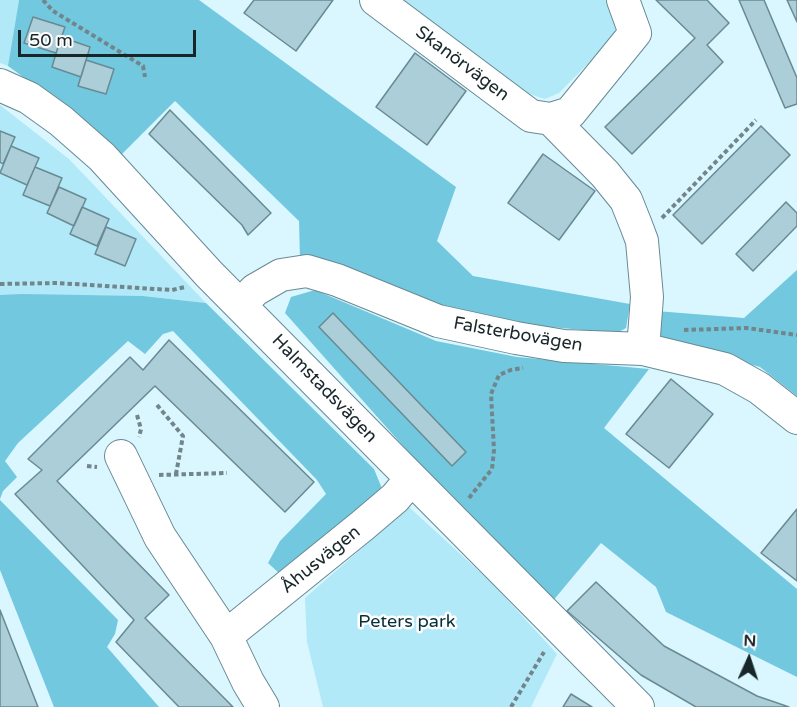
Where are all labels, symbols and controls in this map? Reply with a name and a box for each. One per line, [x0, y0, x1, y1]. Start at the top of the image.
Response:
scale bar [21, 18, 200, 56]
street label: Skanörvägen [411, 22, 513, 106]
text: 50 m [29, 29, 73, 51]
street label: Falsterbovägen [452, 313, 584, 357]
street label: Halmstadsvägen [267, 330, 381, 448]
street label: Åhusvägen [277, 521, 365, 599]
park label: Peters park [358, 611, 456, 633]
north arrow [719, 629, 779, 689]
text: N [743, 631, 757, 651]

